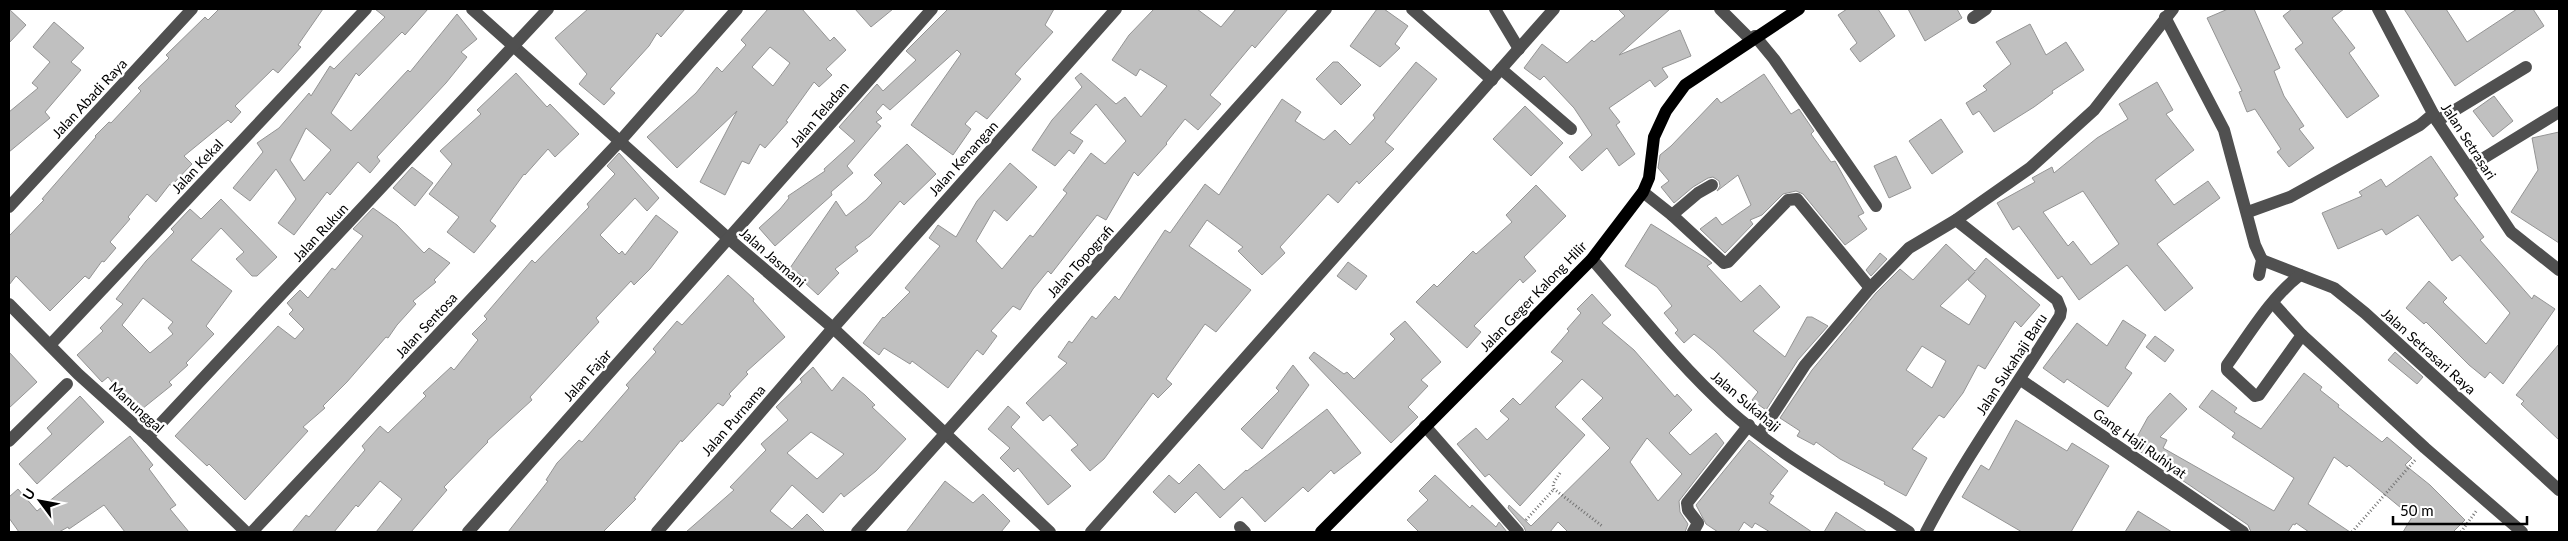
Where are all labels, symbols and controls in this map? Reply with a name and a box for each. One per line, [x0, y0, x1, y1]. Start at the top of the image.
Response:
street label: Jalan Abadi Raya [48, 55, 130, 141]
street label: Jalan Teladan [786, 78, 852, 150]
street label: Jalan Setrasari [2438, 100, 2500, 182]
street label: Jalan Kenangan [925, 117, 1001, 199]
street label: Jalan Kekal [168, 135, 226, 197]
street label: Jalan Rukun [289, 199, 351, 265]
street label: Jalan Topografi [1043, 221, 1117, 301]
street label: Jalan Jasmani [736, 224, 810, 290]
street label: Jalan Geger Kalong Hilir [1476, 237, 1590, 355]
street label: Jalan Sentosa [392, 289, 460, 361]
street label: Jalan Setrasari Raya [2378, 304, 2480, 398]
street label: Jalan Sukahaji Baru [1972, 310, 2050, 418]
street label: Jalan Fajar [559, 346, 615, 404]
street label: Jalan Sukahaji [1708, 367, 1784, 435]
street label: Manunggal [106, 378, 168, 436]
street label: Jalan Purnama [697, 381, 769, 459]
street label: Gang Haji Ruhiyat [2090, 404, 2190, 482]
north arrow [15, 476, 65, 526]
text: U [19, 485, 39, 503]
scale bar [2393, 494, 2527, 526]
text: 50 m [2400, 501, 2434, 519]

